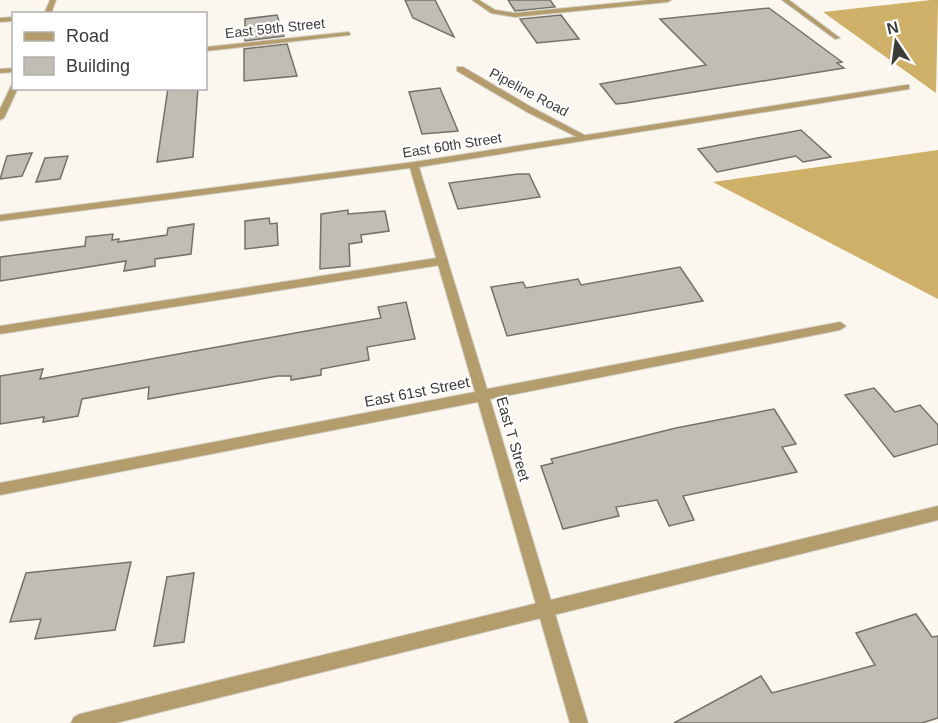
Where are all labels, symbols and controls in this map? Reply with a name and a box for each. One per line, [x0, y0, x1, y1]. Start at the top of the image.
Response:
legend [12, 12, 207, 90]
north arrow [866, 12, 926, 72]
street label: East 59th Street [224, 15, 326, 41]
text: N [885, 18, 900, 37]
text: Road [66, 26, 109, 46]
text: Building [66, 56, 130, 76]
street label: Pipeline Road [487, 64, 571, 120]
street label: East 60th Street [401, 129, 503, 161]
street label: East 61st Street [363, 373, 472, 410]
street label: East T Street [493, 395, 534, 484]

